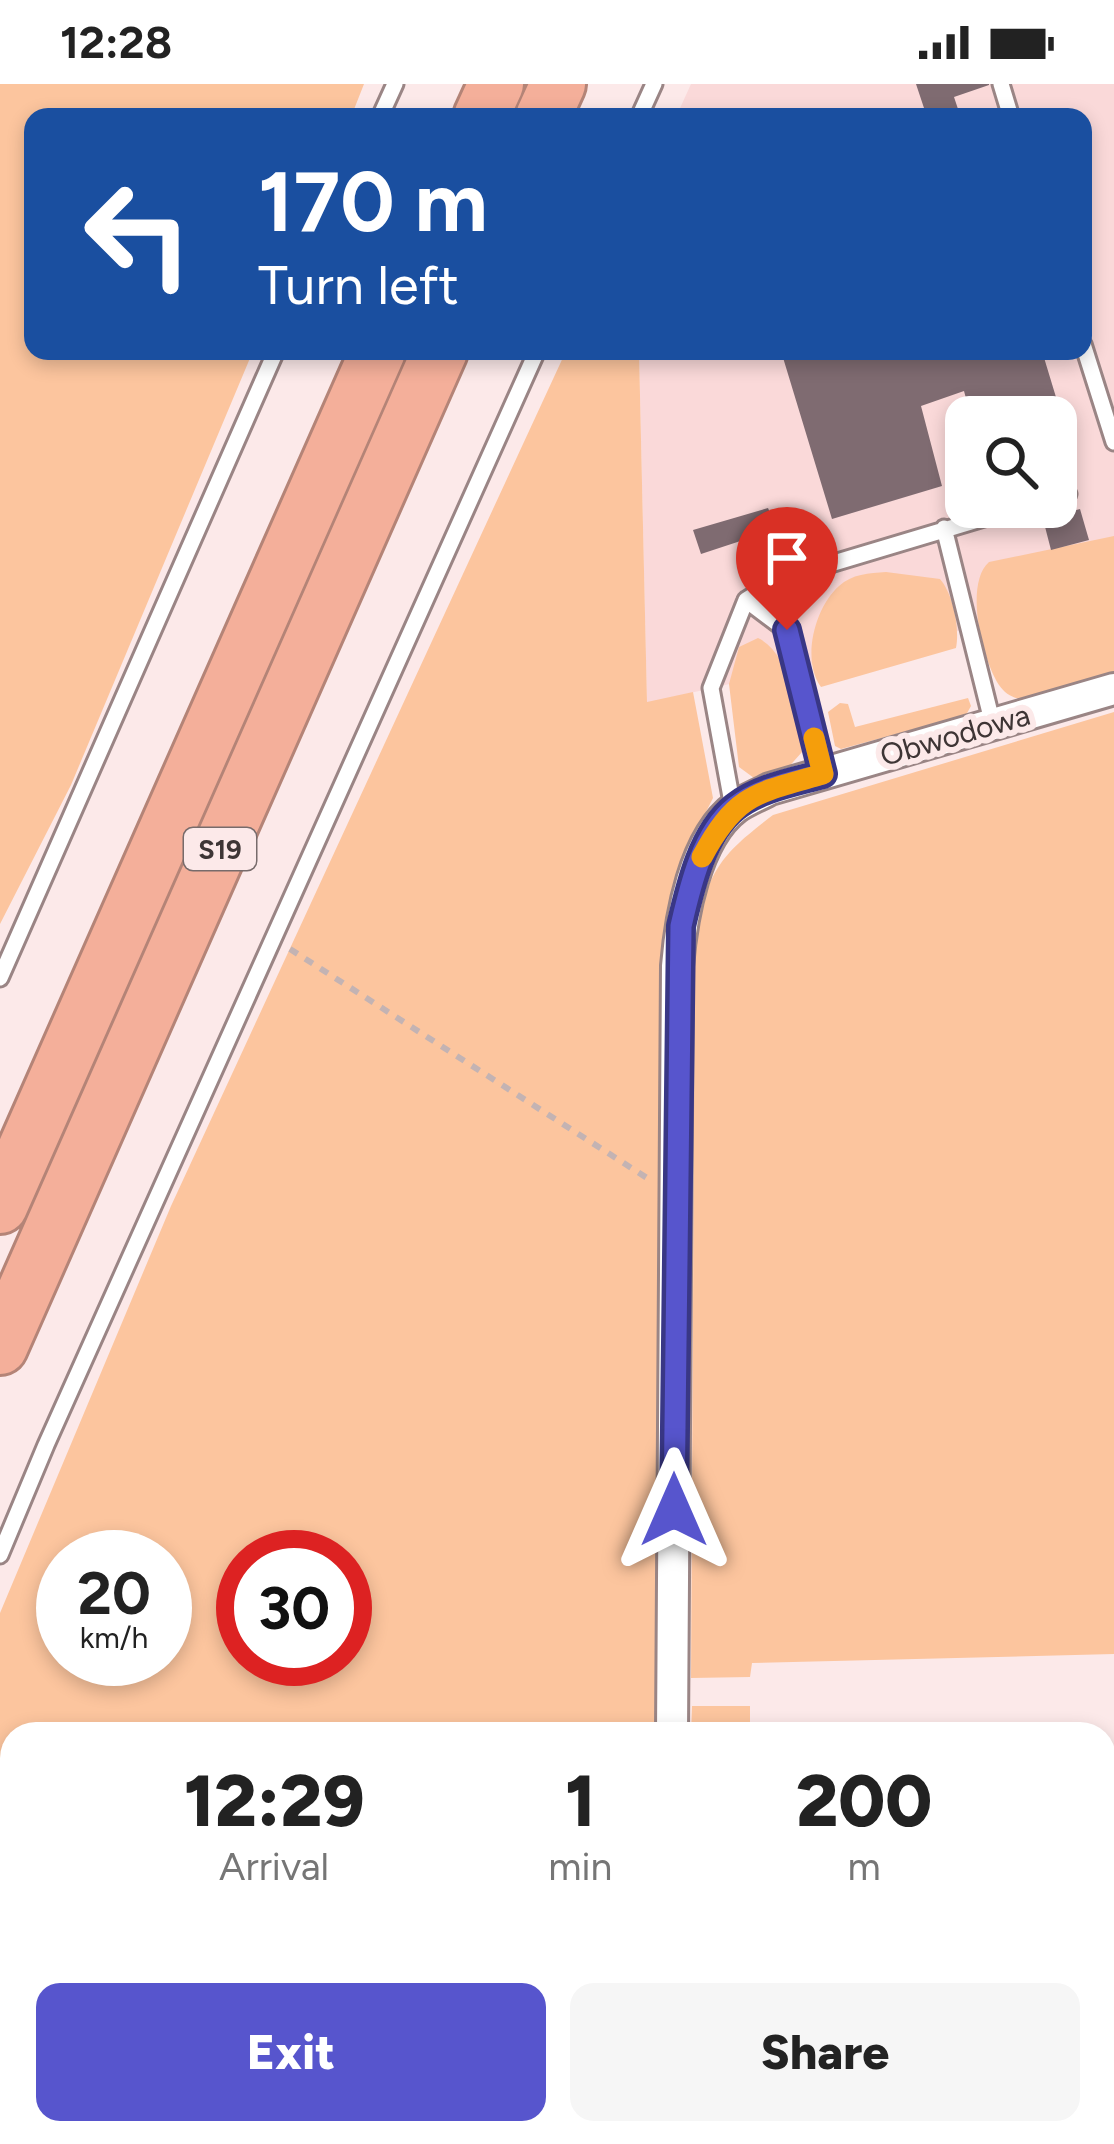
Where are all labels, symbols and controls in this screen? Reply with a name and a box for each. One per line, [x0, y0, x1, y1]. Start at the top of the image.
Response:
text: 12:28 [60, 15, 172, 69]
text: 170 m [258, 151, 488, 252]
icon: left [60, 156, 216, 312]
text: Turn left [258, 253, 459, 318]
map controls [945, 396, 1077, 528]
button: search [945, 396, 1077, 528]
pin [736, 507, 838, 630]
icon: arrive [754, 525, 820, 591]
street label: Obwodowa [876, 696, 1034, 774]
road number: S19 [184, 828, 256, 870]
position arrow [611, 1447, 737, 1573]
speed limit sign: 30 [216, 1530, 372, 1686]
text: 20 [77, 1557, 151, 1629]
text: km/h [80, 1619, 148, 1656]
text: 12:29 [184, 1758, 365, 1844]
text: 1 [565, 1758, 596, 1844]
text: 200 [796, 1758, 932, 1844]
text: Arrival [219, 1843, 329, 1890]
text: min [548, 1843, 612, 1890]
text: m [848, 1843, 881, 1890]
button: Exit [36, 1983, 546, 2121]
button: Share [570, 1983, 1080, 2121]

